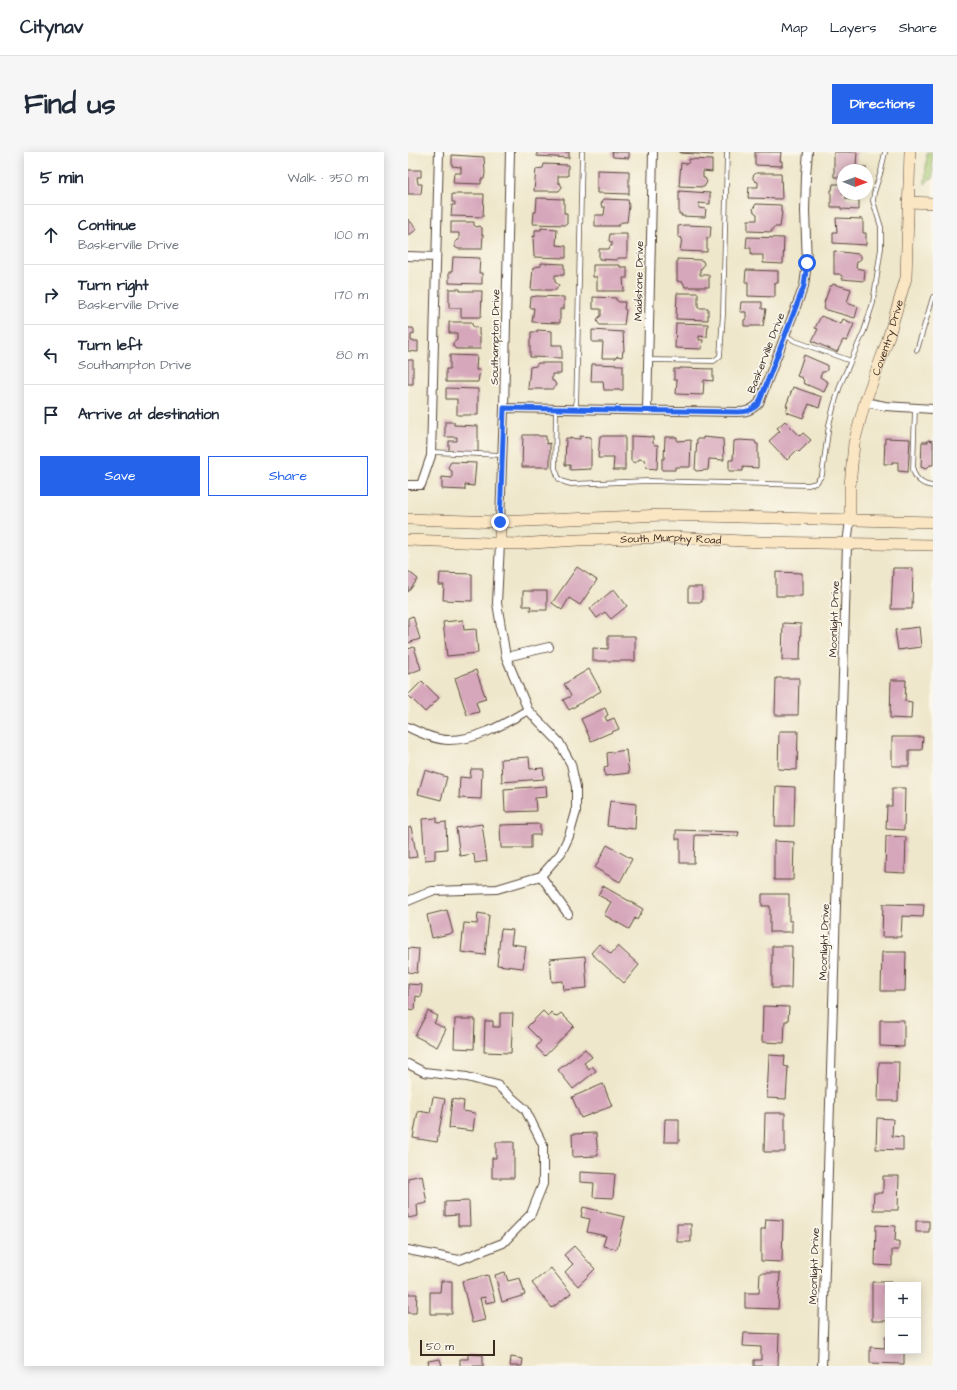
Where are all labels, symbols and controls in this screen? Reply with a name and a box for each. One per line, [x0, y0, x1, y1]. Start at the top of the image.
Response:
text: Citynav [20, 14, 83, 41]
text: Map [781, 18, 808, 38]
text: Layers [830, 18, 877, 38]
text: Share [899, 18, 937, 38]
button: Directions [832, 84, 933, 124]
text: Find us [24, 85, 115, 124]
north arrow [837, 164, 873, 200]
text: 5 min [40, 166, 83, 190]
text: Walk · 350 m [288, 169, 368, 187]
text: Continue [78, 215, 136, 236]
icon: ahead [40, 224, 62, 246]
text: 100 m [335, 226, 368, 244]
text: Baskerville Drive [78, 236, 179, 254]
street label: Maidstone Drive [631, 241, 647, 321]
route start [798, 254, 816, 272]
text: Turn right [78, 275, 149, 296]
icon: right [40, 284, 62, 306]
text: 170 m [335, 286, 368, 304]
street label: Southampton Drive [487, 289, 503, 385]
text: Baskerville Drive [78, 296, 179, 314]
street label: Coventry Drive [868, 298, 907, 377]
street label: Baskerville Drive [744, 310, 788, 396]
text: Turn left [78, 335, 142, 356]
icon: left [40, 344, 62, 366]
text: 80 m [336, 346, 368, 364]
text: Southampton Drive [78, 356, 192, 374]
icon: arrive [40, 404, 62, 426]
text: Arrive at destination [78, 404, 219, 425]
button: Save [40, 456, 200, 496]
button: Share [208, 456, 368, 496]
route end [491, 513, 509, 531]
street label: South Murphy Road [620, 529, 722, 547]
street label: Moonlight Drive [825, 580, 844, 658]
street label: Moonlight Drive [815, 903, 834, 981]
street label: Moonlight Drive [805, 1227, 824, 1305]
map controls [885, 1282, 921, 1354]
button: + [885, 1282, 921, 1318]
button: − [885, 1318, 921, 1354]
scale bar [420, 1338, 495, 1357]
text: 50 m [426, 1339, 454, 1354]

